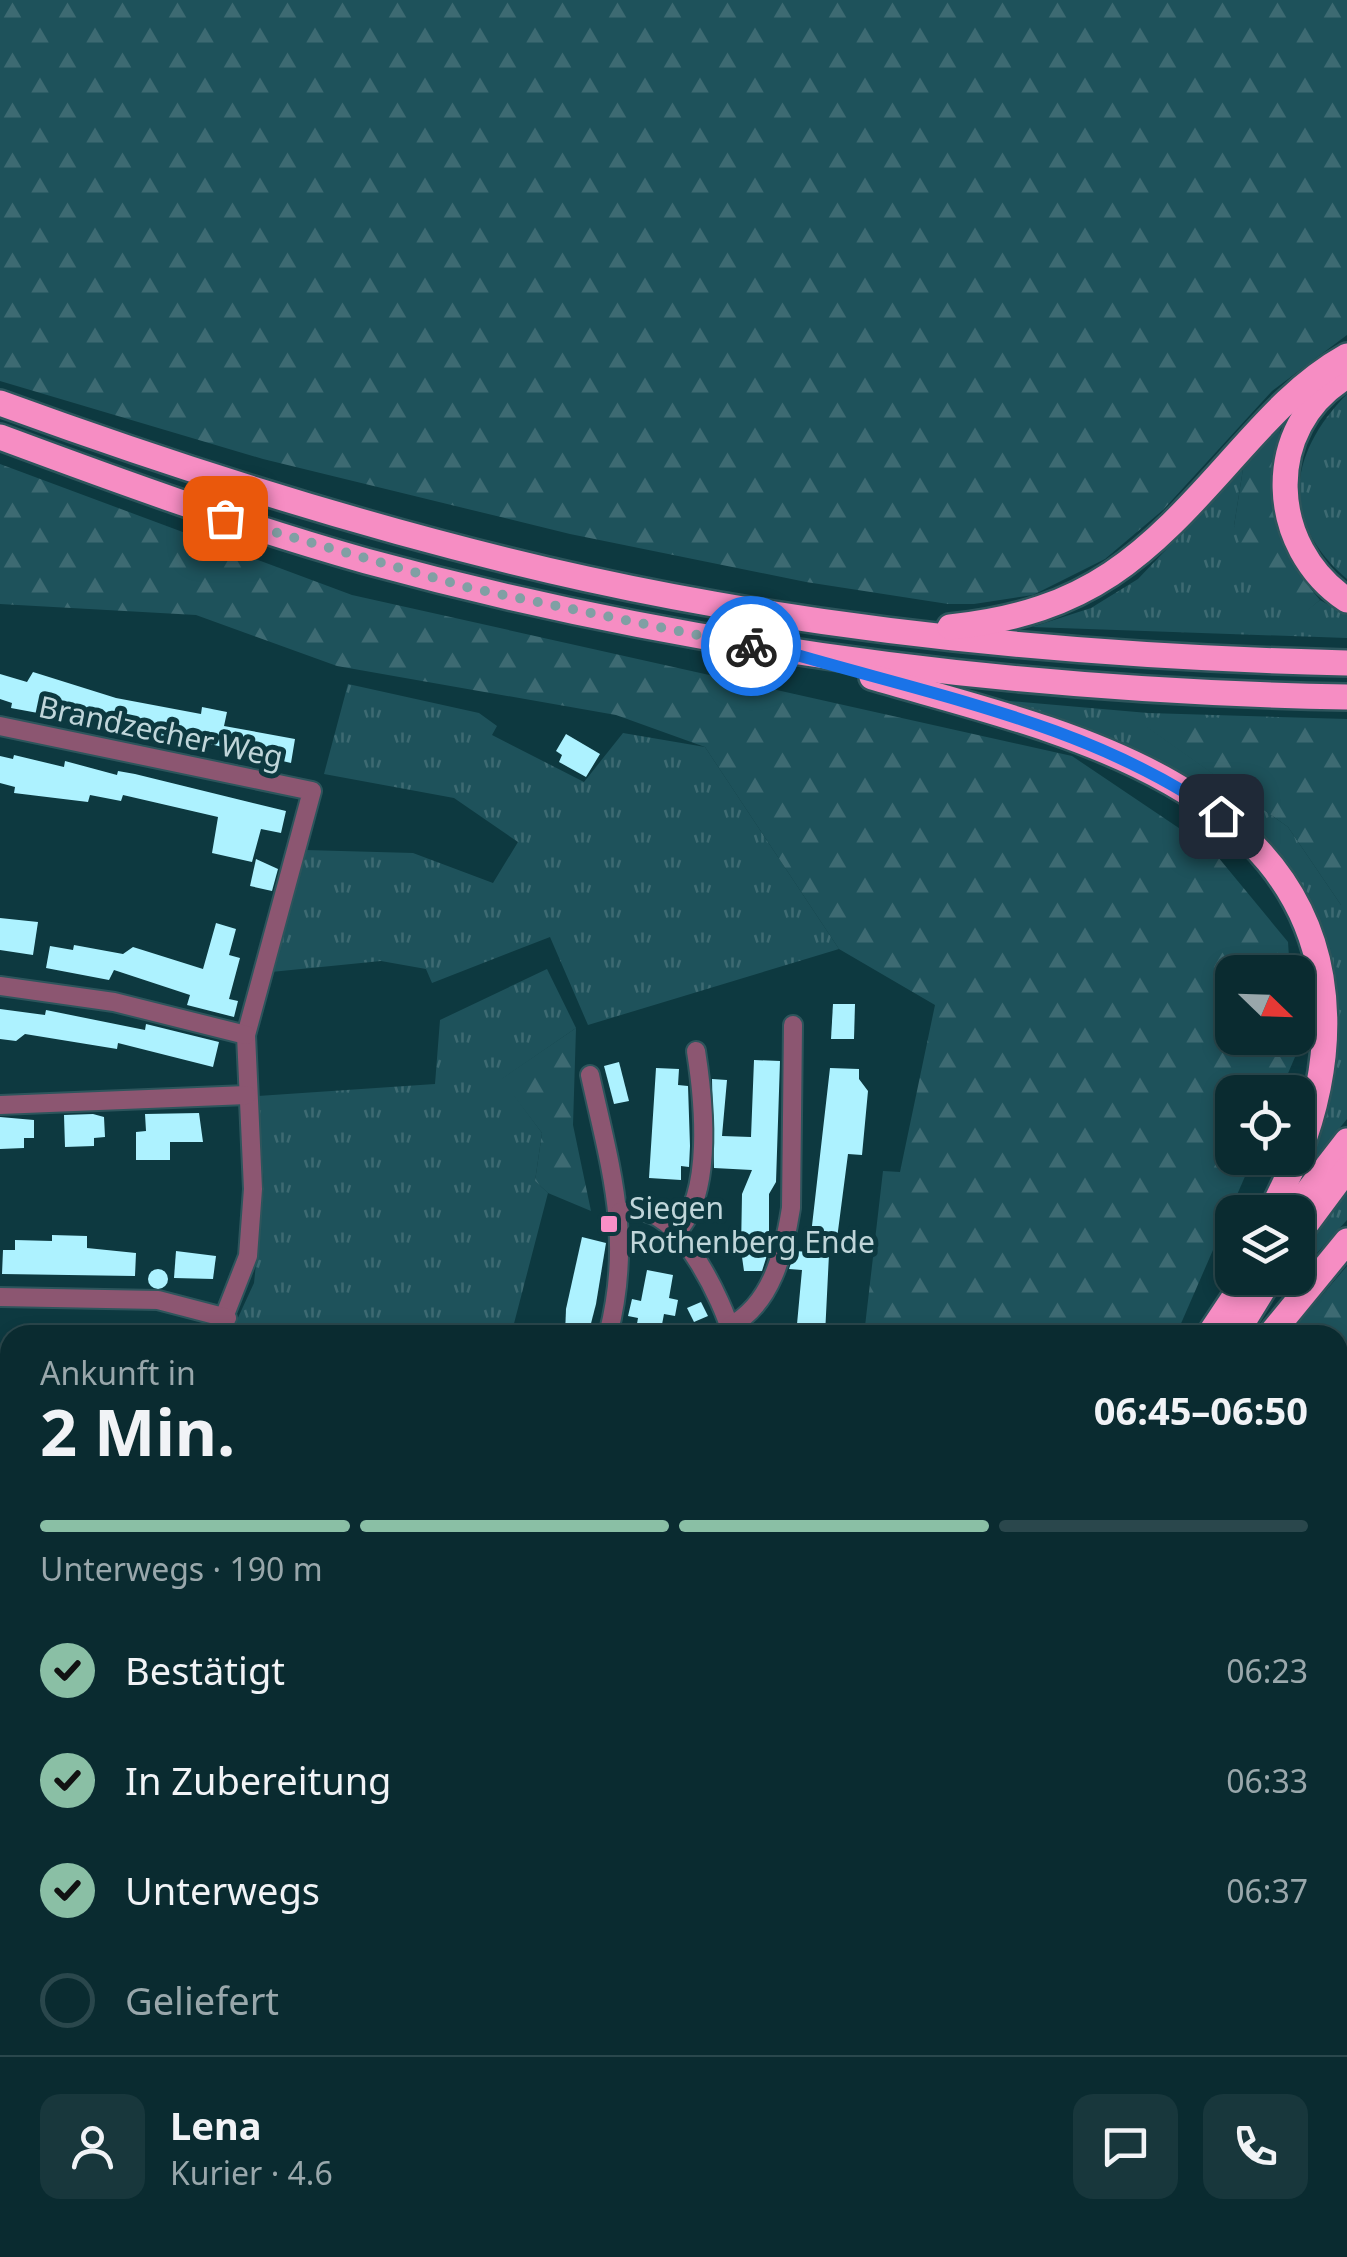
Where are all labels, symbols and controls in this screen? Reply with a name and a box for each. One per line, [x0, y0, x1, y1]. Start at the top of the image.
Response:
pin [183, 476, 268, 561]
icon: bag [198, 491, 253, 546]
courier [701, 596, 801, 696]
icon: bike [724, 619, 779, 674]
street label: Brandzecher Weg [35, 685, 287, 777]
pin [1179, 774, 1264, 859]
icon: home [1194, 789, 1249, 844]
north arrow [1215, 955, 1315, 1055]
map controls [1215, 955, 1315, 1295]
button: locate [1215, 1075, 1315, 1175]
place label: Siegen Rothenberg Ende [629, 1187, 875, 1262]
button: layers [1215, 1195, 1315, 1295]
marker: Siegen Rothenberg Ende [598, 1213, 620, 1235]
text: Ankunft in [40, 1351, 196, 1394]
text: 06:45–06:50 [1094, 1384, 1308, 1436]
text: 2 Min. [40, 1387, 235, 1475]
text: Unterwegs · 190 m [40, 1547, 323, 1590]
icon: check [40, 1643, 95, 1698]
text: Bestätigt [125, 1644, 285, 1696]
text: 06:23 [1226, 1649, 1308, 1692]
icon: check [40, 1753, 95, 1808]
text: In Zubereitung [125, 1754, 392, 1806]
text: 06:33 [1226, 1759, 1308, 1802]
icon: check [40, 1863, 95, 1918]
text: Unterwegs [125, 1864, 320, 1916]
text: 06:37 [1226, 1869, 1308, 1912]
text: Geliefert [125, 1974, 279, 2026]
button: person [40, 2094, 145, 2199]
button: chat [1073, 2094, 1178, 2199]
button: phone [1203, 2094, 1308, 2199]
text: Lena [170, 2099, 261, 2151]
text: Kurier · 4.6 [170, 2151, 333, 2194]

